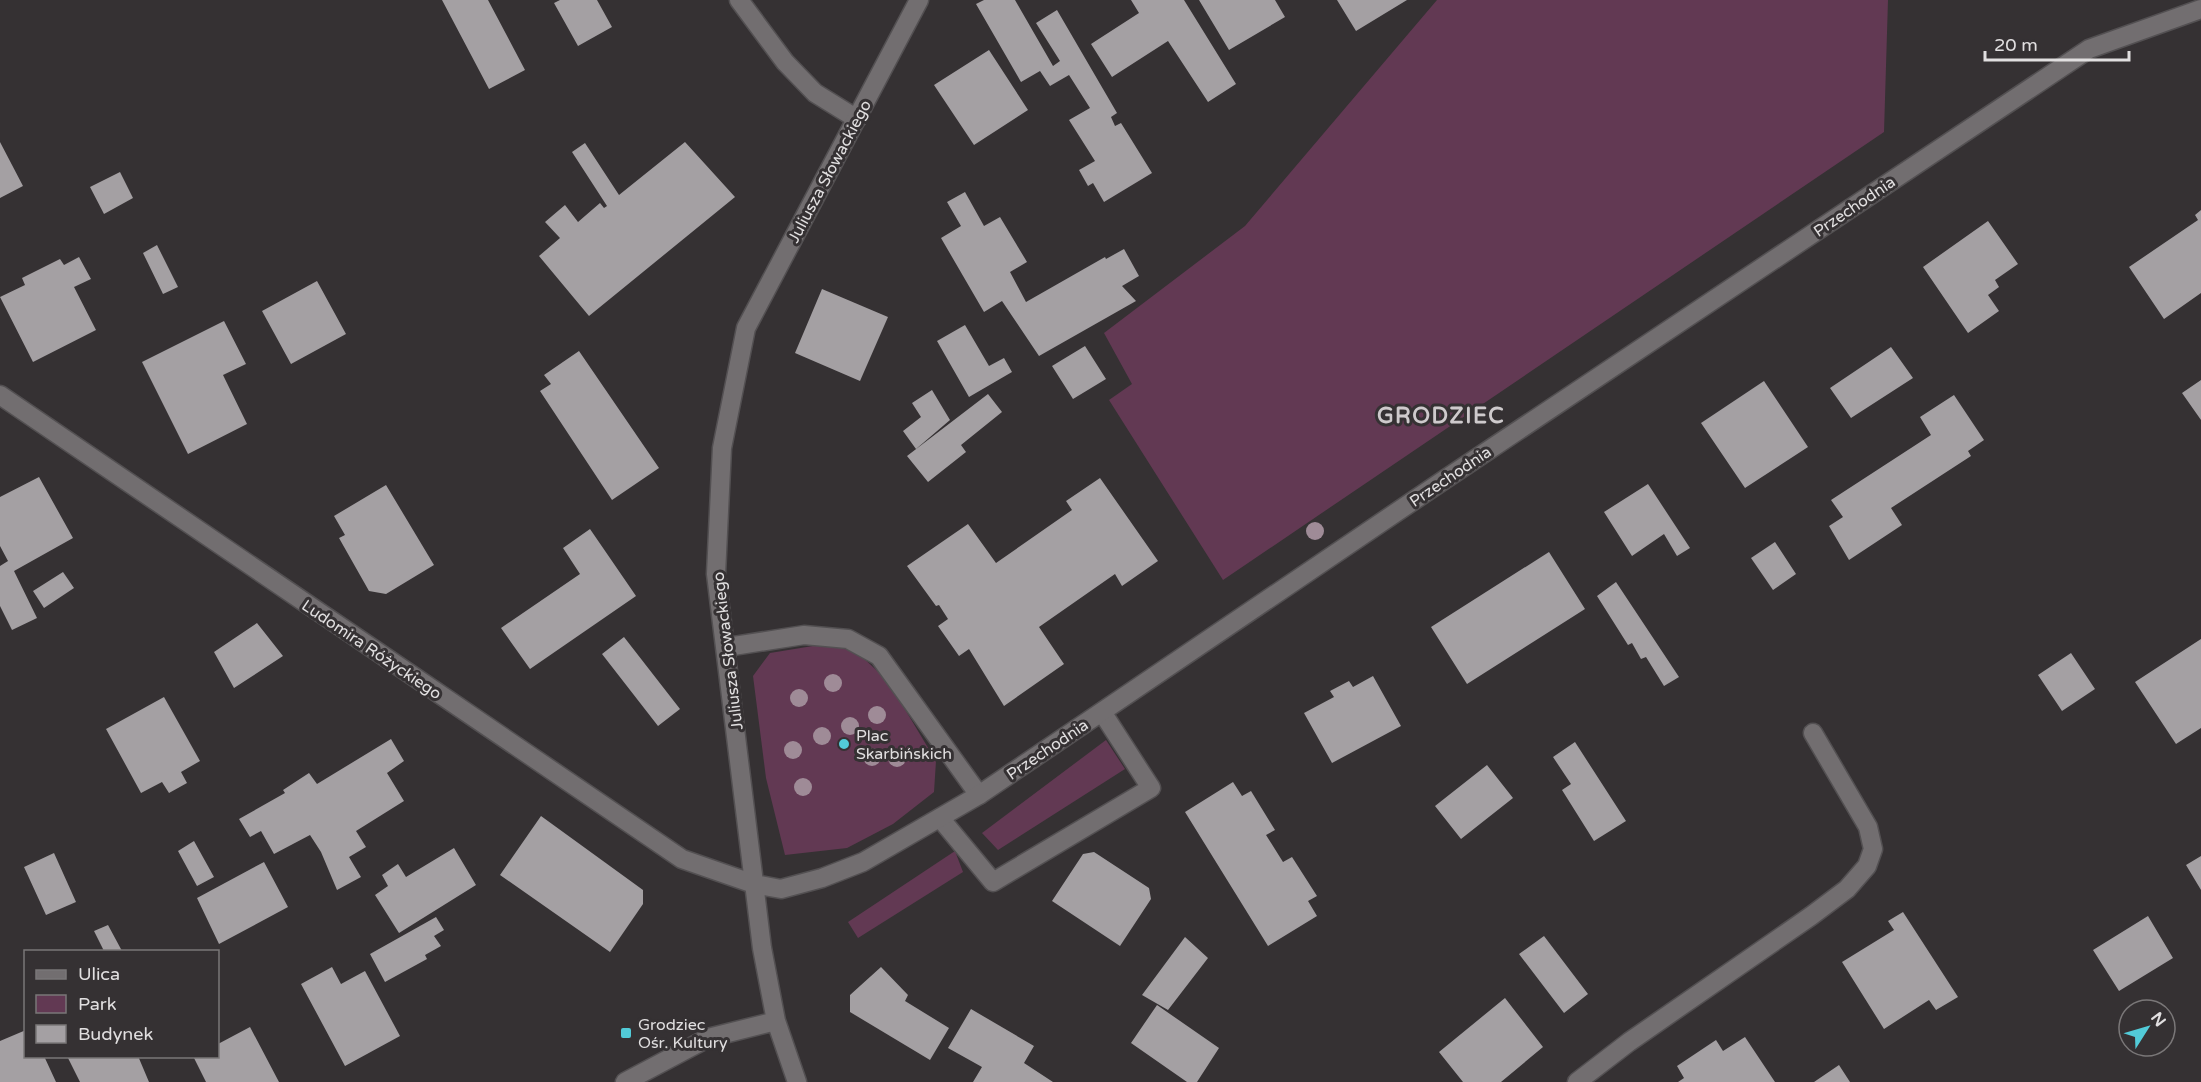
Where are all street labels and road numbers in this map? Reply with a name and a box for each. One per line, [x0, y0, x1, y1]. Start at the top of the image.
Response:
street label: Juliusza Słowackiego [784, 97, 876, 246]
street label: Przechodnia [1810, 172, 1899, 242]
street label: Przechodnia [1406, 442, 1495, 512]
street label: Juliusza Słowackiego [708, 571, 748, 731]
street label: Ludomira Różyckiego [298, 596, 445, 704]
street label: Przechodnia [1003, 715, 1092, 785]

